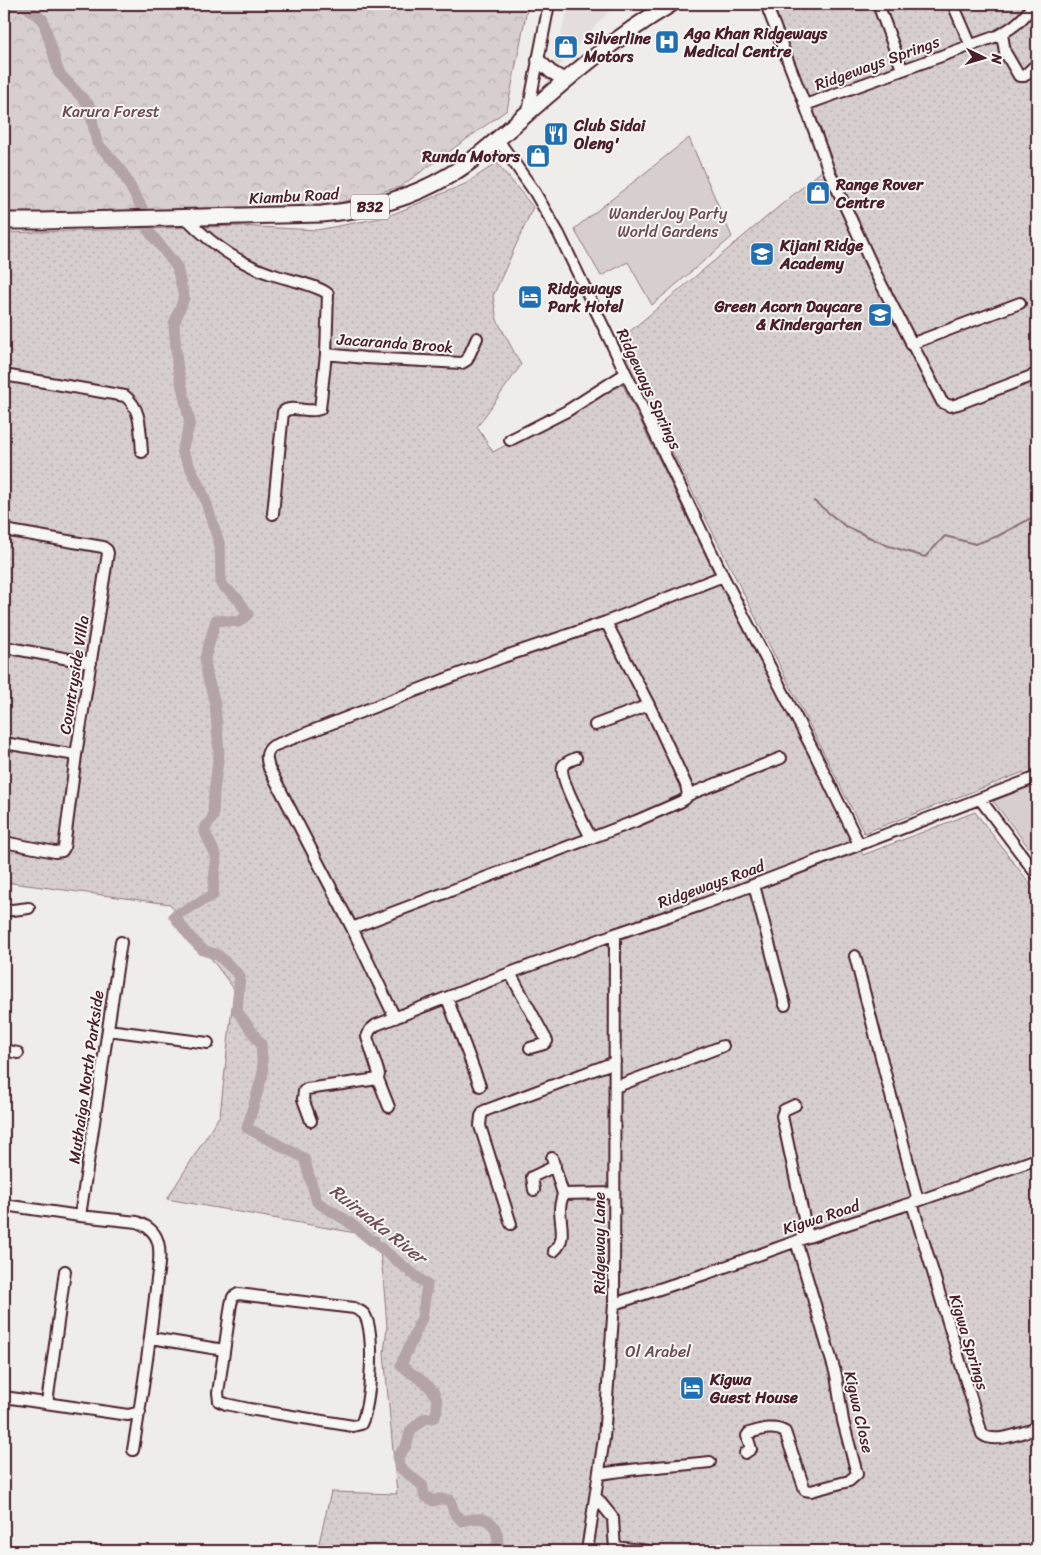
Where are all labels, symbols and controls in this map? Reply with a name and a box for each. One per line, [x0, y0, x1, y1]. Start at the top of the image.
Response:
place label: Aga Khan Ridgeways Medical Centre [683, 19, 828, 66]
place label: Silverline Motors [583, 24, 652, 71]
street label: Ridgeways Springs [810, 27, 944, 99]
hospital icon: Aga Khan Ridgeways Medical Centre [654, 29, 680, 55]
north arrow [958, 32, 1008, 82]
shop icon: Silverline Motors [553, 34, 579, 60]
text: N [984, 52, 1009, 65]
park label: Karura Forest [62, 97, 160, 126]
place label: Club Sidai Oleng' [573, 111, 647, 158]
restaurant icon: Club Sidai Oleng' [543, 121, 569, 147]
place label: Runda Motors [421, 142, 521, 171]
shop icon: Runda Motors [525, 143, 551, 169]
place label: Range Rover Centre [835, 170, 924, 217]
street label: Kiambu Road [248, 179, 341, 213]
shop icon: Range Rover Centre [805, 180, 831, 206]
road number: B32 [351, 194, 389, 220]
park label: WanderJoy Party World Gardens [609, 199, 728, 246]
place label: Kijani Ridge Academy [779, 231, 864, 278]
school or university icon: Kijani Ridge Academy [749, 241, 775, 267]
place label: Ridgeways Park Hotel [547, 274, 625, 321]
hotel icon: Ridgeways Park Hotel [517, 284, 543, 310]
place label: Green Acorn Daycare & Kindergarten [713, 292, 862, 339]
school or university icon: Green Acorn Daycare & Kindergarten [867, 302, 893, 328]
street label: Ridgeways Springs [608, 323, 690, 455]
street label: Jacaranda Brook [335, 324, 454, 362]
street label: Countryside Villa [50, 614, 98, 736]
street label: Ridgeways Road [653, 851, 770, 917]
street label: Muthaiga North Parkside [59, 988, 113, 1166]
water label: Ruiruaka River [323, 1176, 436, 1274]
street label: Kigwa Road [779, 1190, 865, 1243]
street label: Ridgeway Lane [585, 1192, 614, 1294]
street label: Kigwa Springs [941, 1290, 998, 1394]
park label: Ol Arabel [625, 1337, 691, 1366]
place label: Kigwa Guest House [709, 1365, 799, 1412]
street label: Kigwa Close [835, 1368, 883, 1456]
hotel icon: Kigwa Guest House [679, 1375, 705, 1401]

